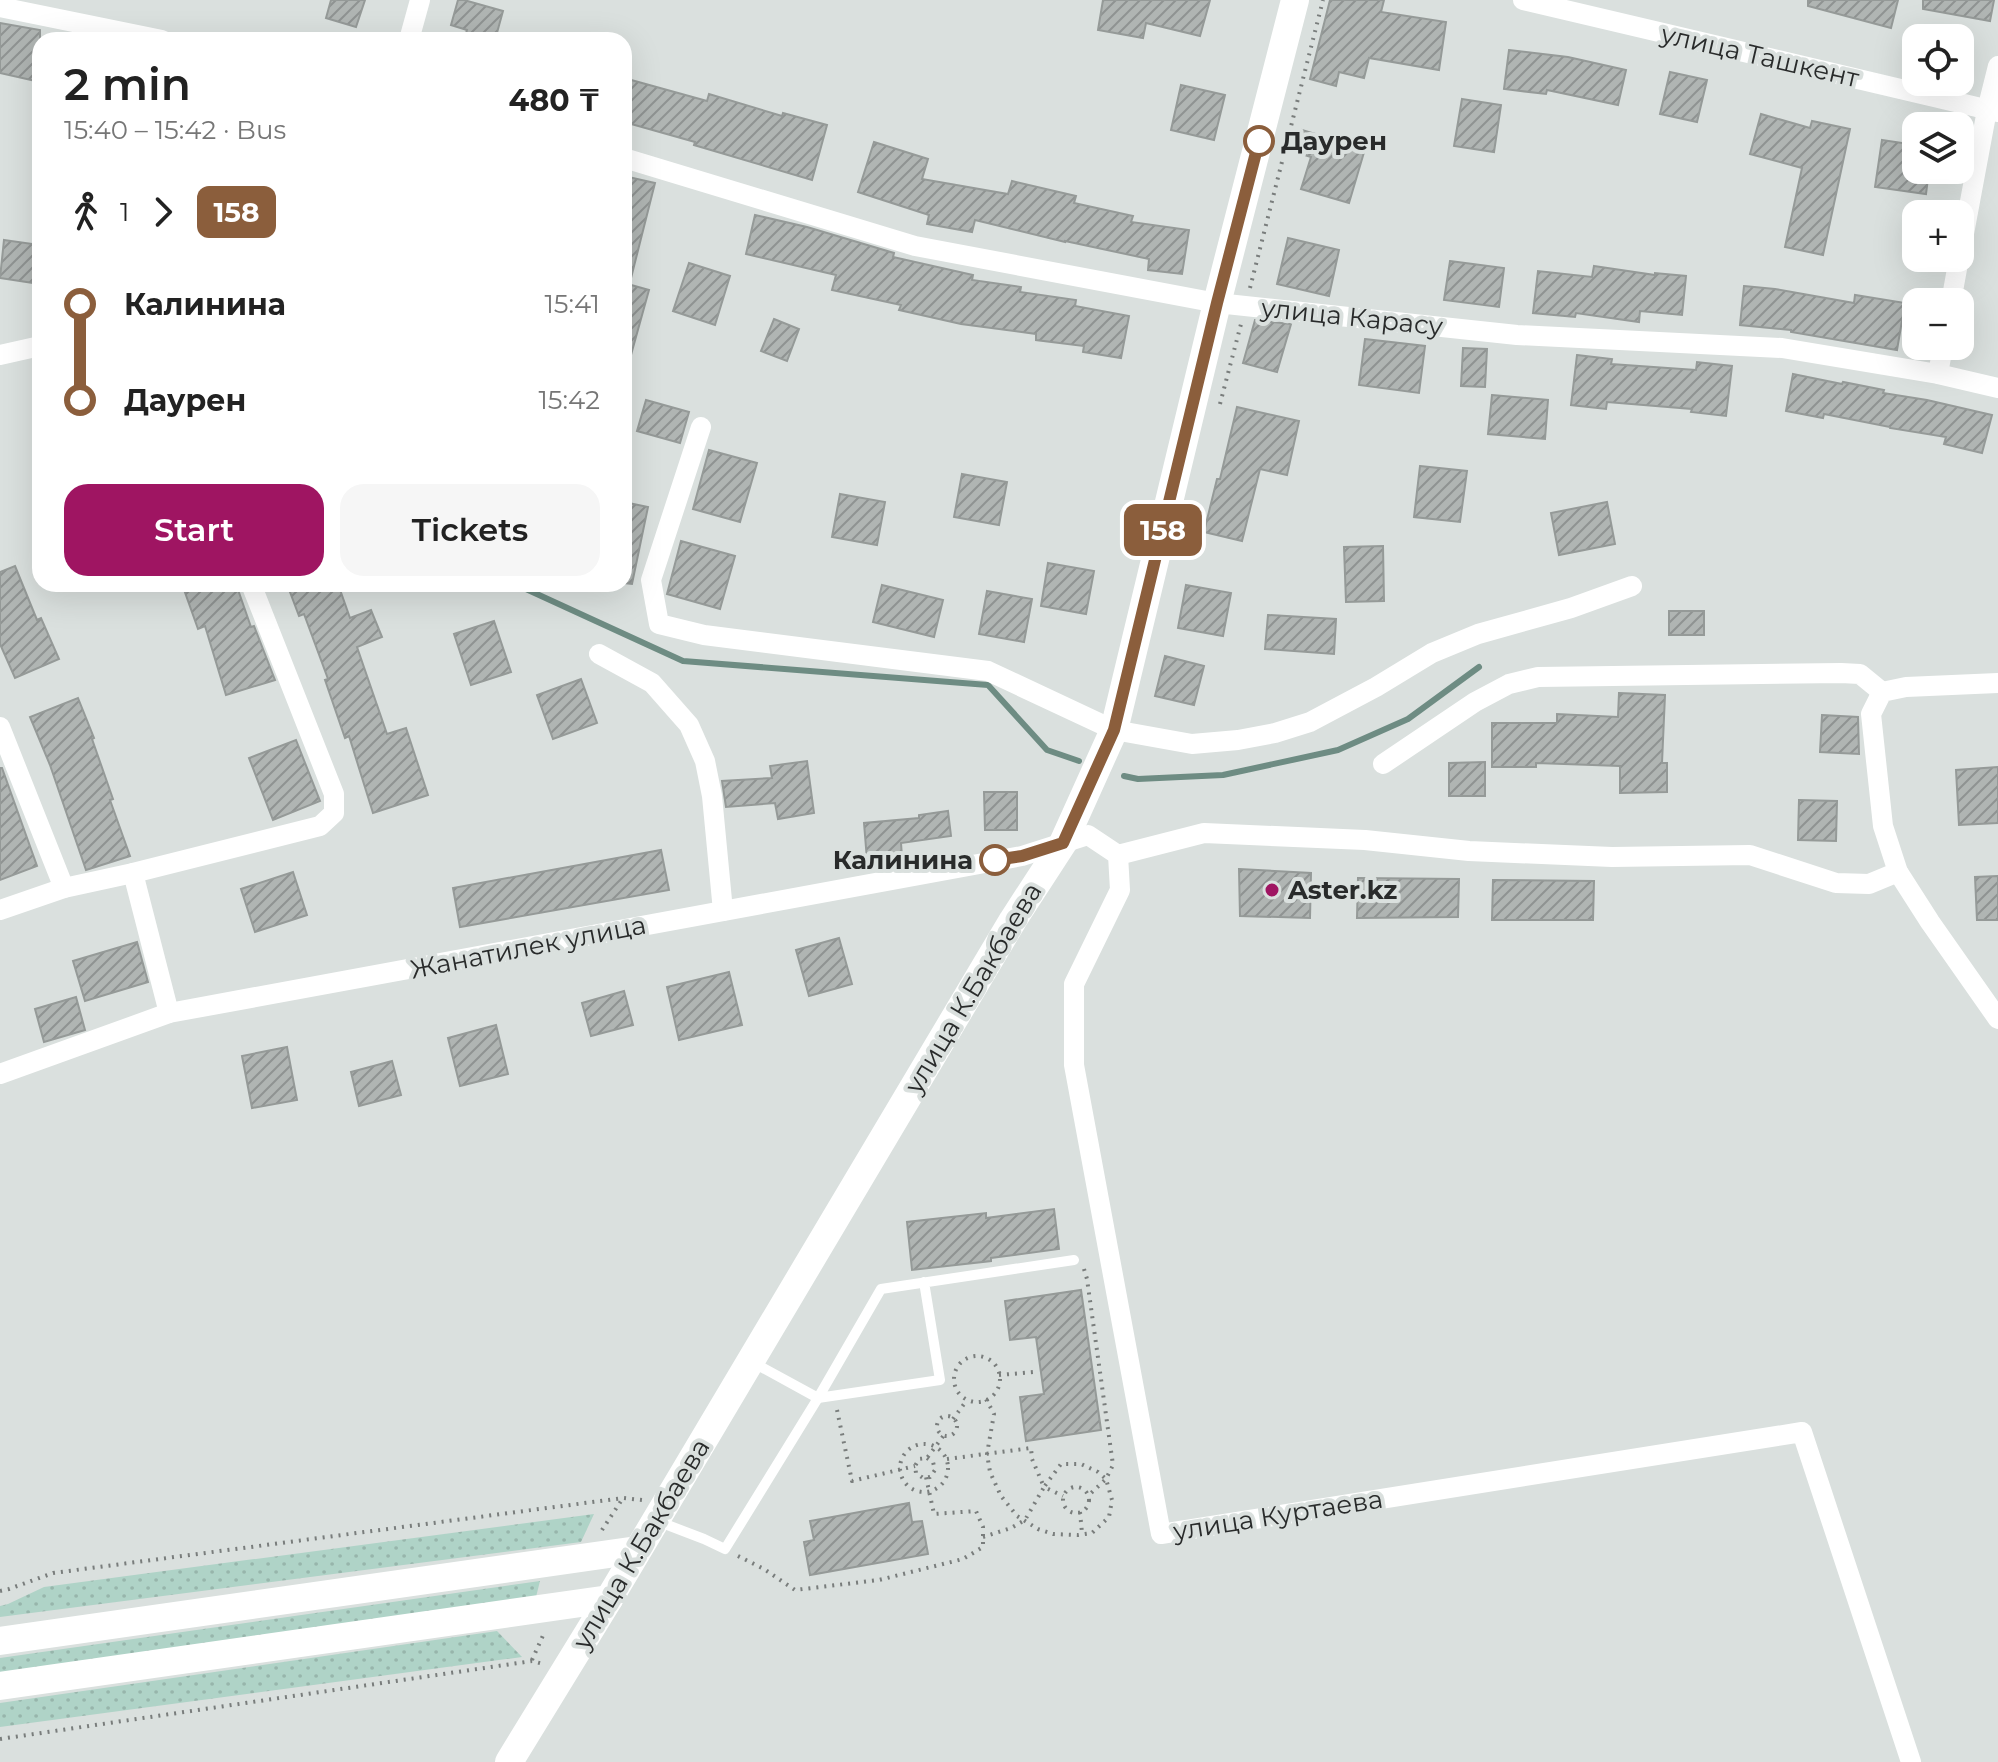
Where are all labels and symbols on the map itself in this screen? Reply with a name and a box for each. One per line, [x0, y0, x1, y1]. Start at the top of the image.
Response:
street label: улица Ташкент [1657, 17, 1863, 95]
place label: Даурен [1281, 125, 1387, 157]
marker: Даурен [1244, 126, 1274, 156]
street label: улица Карасу [1258, 291, 1445, 343]
line badge: 158 [1117, 504, 1209, 556]
place label: Калинина [833, 844, 973, 876]
marker: Калинина [980, 845, 1010, 875]
place label: Aster.kz [1287, 874, 1397, 906]
street label: улица К.Бакбаева [897, 877, 1049, 1100]
marker: Aster.kz [1263, 881, 1281, 899]
street label: Жанатилек улица [407, 908, 649, 986]
street label: улица К.Бакбаева [565, 1433, 717, 1656]
street label: улица Куртаева [1170, 1483, 1385, 1548]

